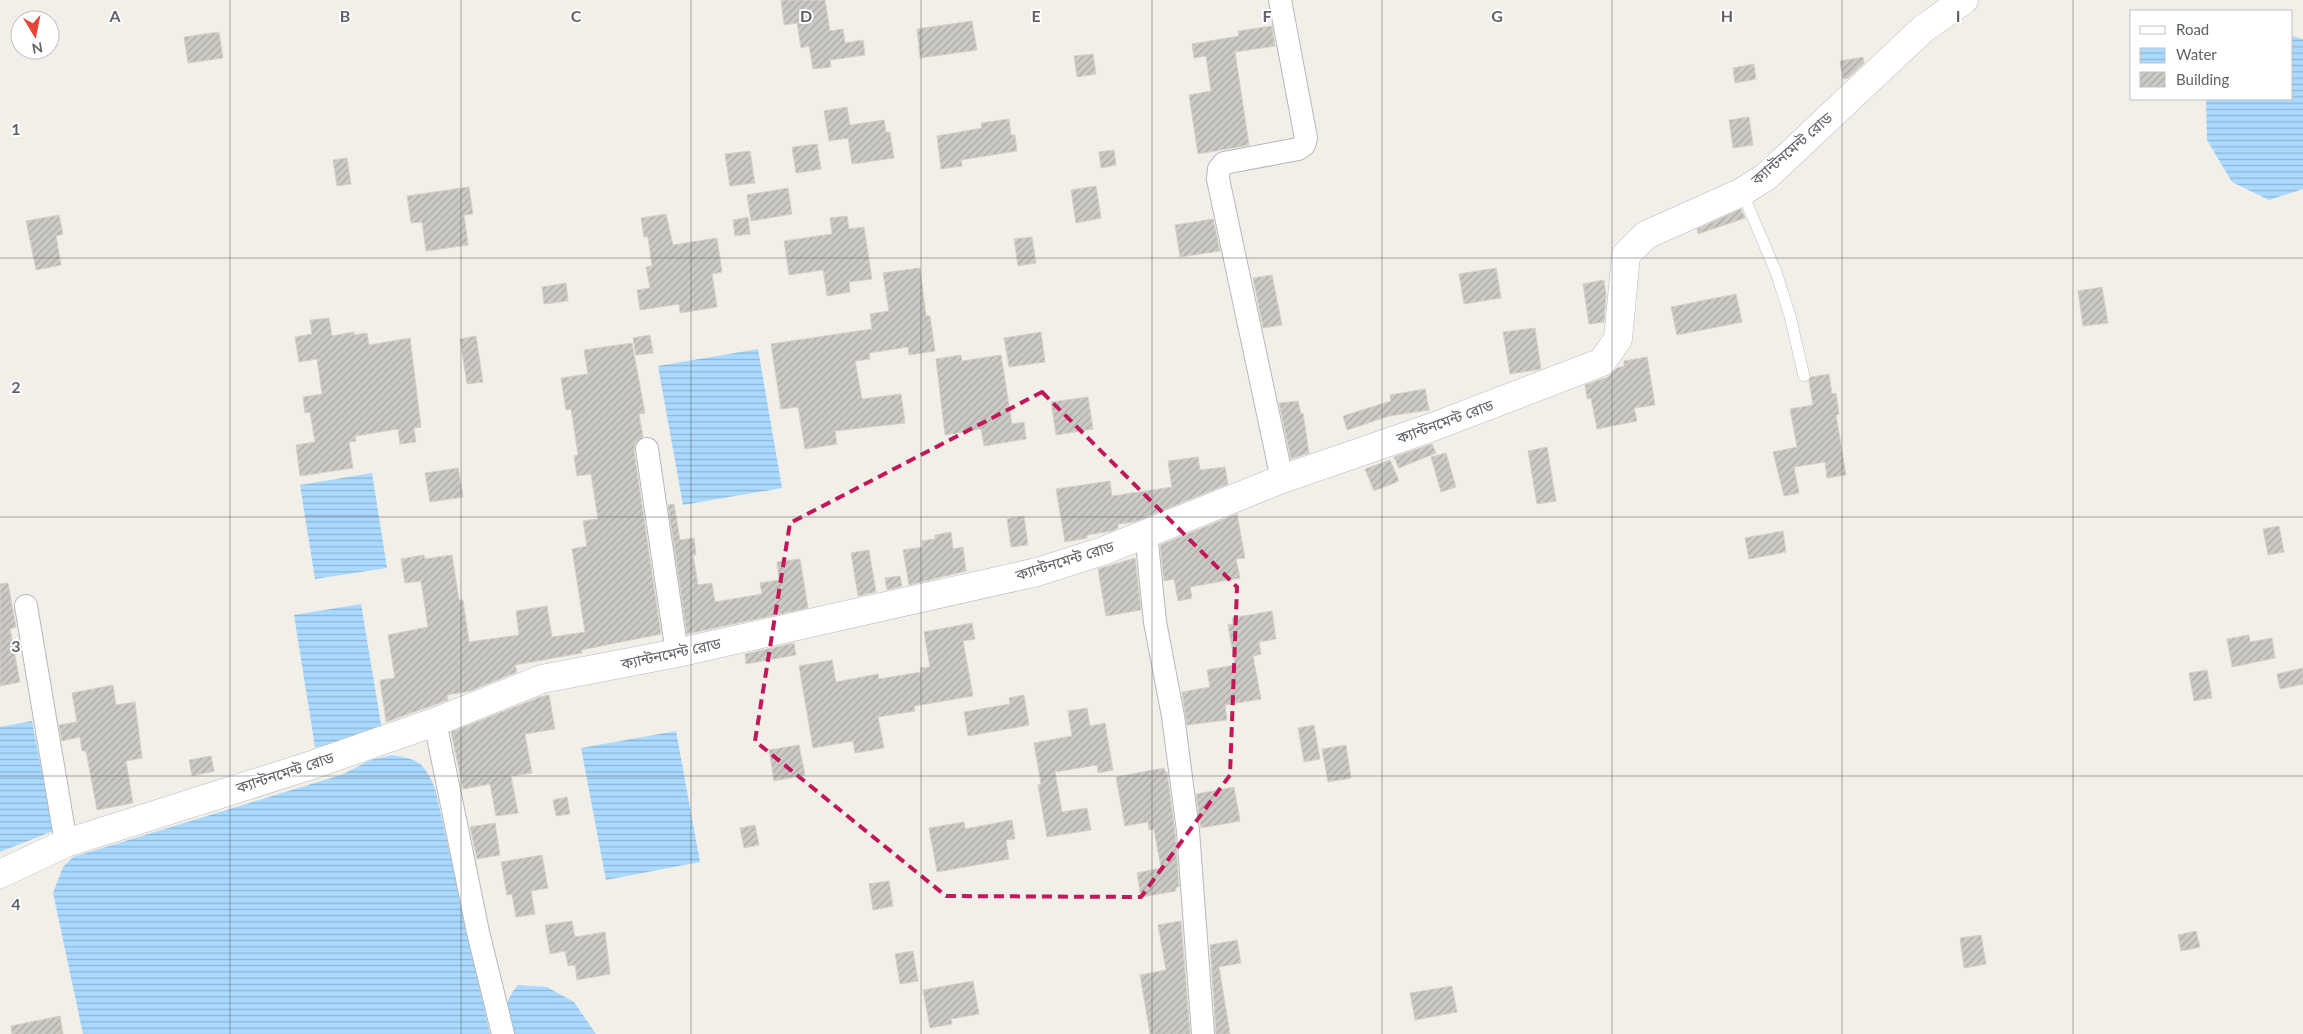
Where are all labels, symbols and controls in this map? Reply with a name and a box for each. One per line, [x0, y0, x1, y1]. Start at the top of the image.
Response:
text: A [108, 6, 121, 25]
text: B [340, 6, 350, 25]
text: C [571, 6, 582, 25]
text: D [800, 6, 812, 25]
text: E [1031, 6, 1041, 25]
text: F [1262, 6, 1272, 25]
text: G [1491, 6, 1503, 25]
text: H [1721, 6, 1733, 25]
text: I [1956, 6, 1960, 25]
north arrow [10, 10, 60, 60]
legend [2130, 10, 2293, 100]
text: Road [2176, 20, 2209, 38]
text: N [31, 39, 44, 58]
text: Water [2176, 45, 2217, 63]
text: Building [2176, 70, 2229, 88]
street label: ক্যান্টনমেন্ট রোড [1746, 108, 1836, 189]
text: 1 [11, 119, 21, 138]
text: 2 [11, 377, 21, 396]
street label: ক্যান্টনমেন্ট রোড [1393, 395, 1496, 447]
street label: ক্যান্টনমেন্ট রোড [1013, 536, 1116, 584]
street label: ক্যান্টনমেন্ট রোড [618, 634, 723, 673]
text: 3 [11, 636, 21, 655]
street label: ক্যান্টনমেন্ট রোড [233, 748, 336, 797]
text: 4 [11, 894, 21, 913]

